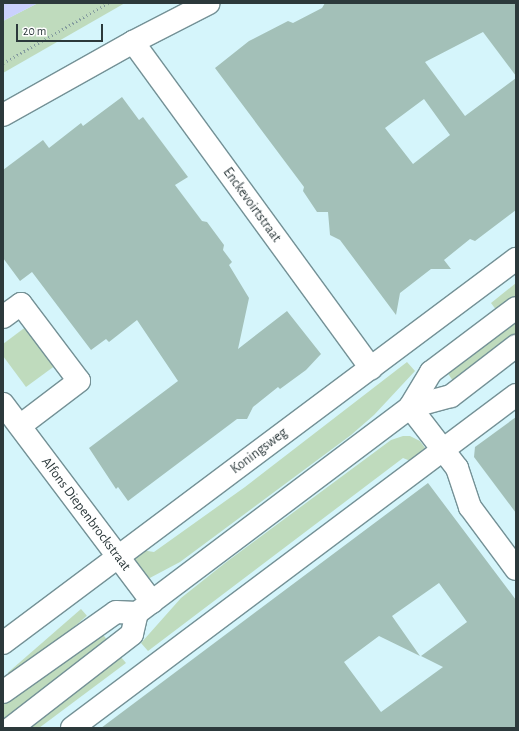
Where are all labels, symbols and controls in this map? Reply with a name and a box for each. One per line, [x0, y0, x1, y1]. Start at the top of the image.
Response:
scale bar [18, 16, 105, 42]
text: 20 m [23, 25, 46, 37]
street label: Enckevoirtstraat [219, 164, 285, 246]
street label: Koningsweg [227, 424, 291, 478]
street label: Alfons Diepenbrockstraat [38, 454, 134, 574]

